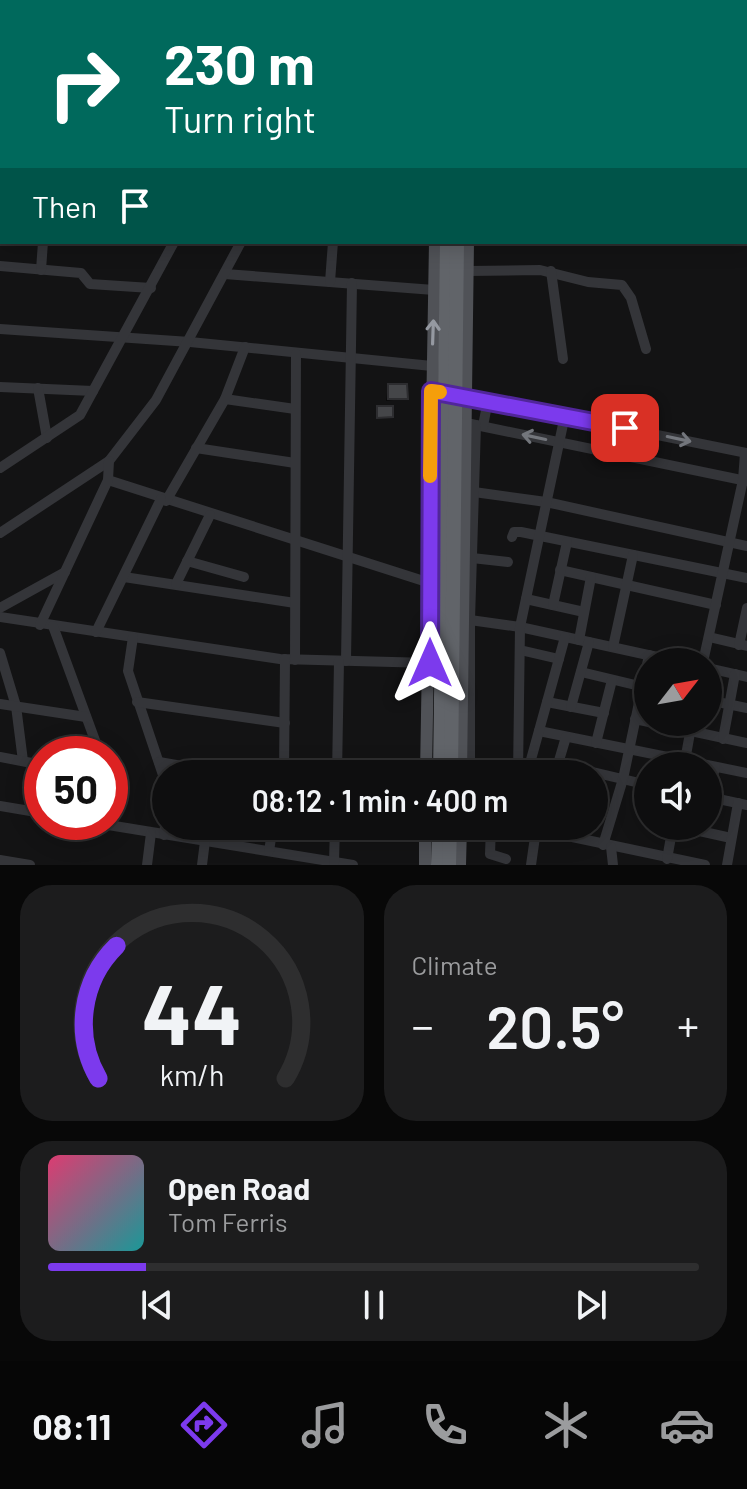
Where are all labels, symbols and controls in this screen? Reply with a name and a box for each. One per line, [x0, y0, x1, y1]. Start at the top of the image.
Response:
text: 230 m [164, 29, 315, 96]
icon: right [32, 32, 136, 136]
text: Turn right [164, 97, 316, 140]
icon: arrive [113, 184, 157, 228]
text: Then [32, 188, 97, 224]
one-way arrow [425, 319, 440, 346]
pin [591, 394, 659, 462]
icon: arrive [603, 406, 647, 450]
one-way arrow [521, 428, 547, 443]
one-way arrow [666, 432, 691, 447]
position arrow [388, 621, 472, 705]
north arrow [634, 648, 722, 736]
map controls [634, 648, 722, 840]
speed limit sign: 50 [24, 736, 128, 840]
button: sound [634, 752, 722, 840]
text: 08:12 · 1 min · 400 m [252, 782, 508, 818]
text: Climate [412, 949, 498, 980]
text: 44 [141, 962, 242, 1062]
text: 20.5° [486, 989, 624, 1061]
text: − [412, 998, 434, 1051]
text: + [677, 998, 699, 1051]
text: km/h [159, 1057, 224, 1092]
text: Open Road [168, 1170, 310, 1206]
text: Tom Ferris [168, 1206, 288, 1237]
icon: previous [135, 1283, 179, 1327]
icon: pause [352, 1283, 396, 1327]
icon: next [569, 1283, 613, 1327]
icon: directions [176, 1397, 232, 1453]
icon: music [297, 1397, 353, 1453]
icon: phone [417, 1397, 473, 1453]
icon: climate [538, 1397, 594, 1453]
icon: car [659, 1397, 715, 1453]
text: 08:11 [32, 1404, 111, 1447]

